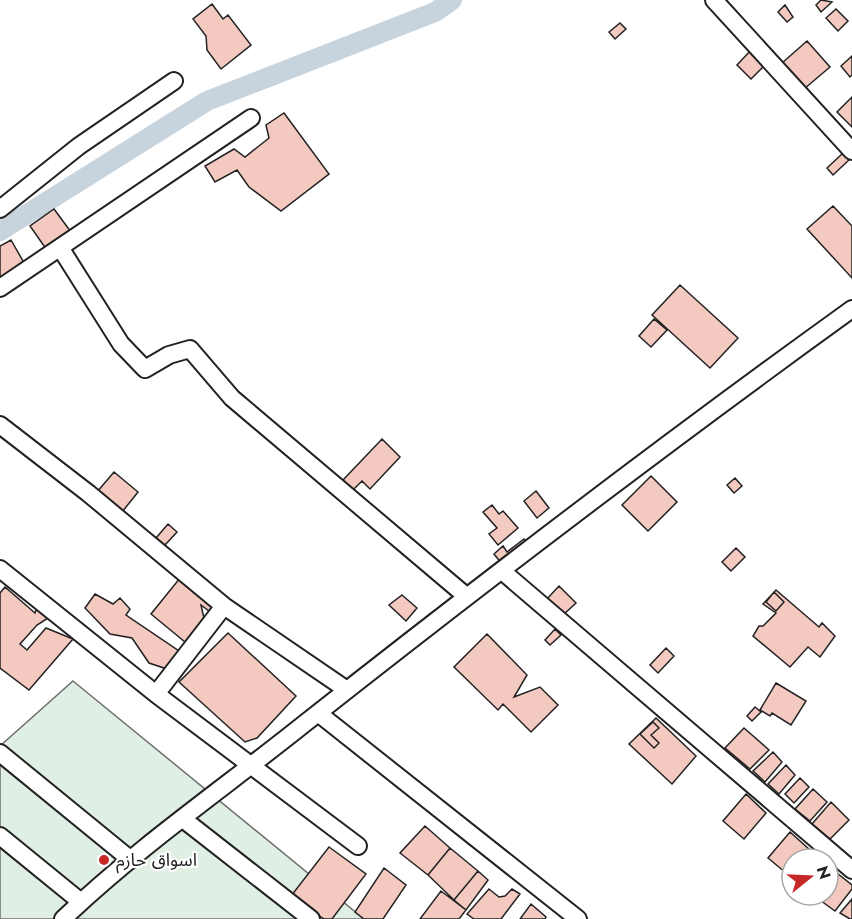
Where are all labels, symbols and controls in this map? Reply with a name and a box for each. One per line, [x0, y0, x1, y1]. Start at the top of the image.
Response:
place label: اسواق حازم [116, 847, 197, 874]
north arrow [780, 847, 840, 907]
marker: اسواق حازم [97, 853, 111, 867]
text: N [811, 863, 837, 882]

